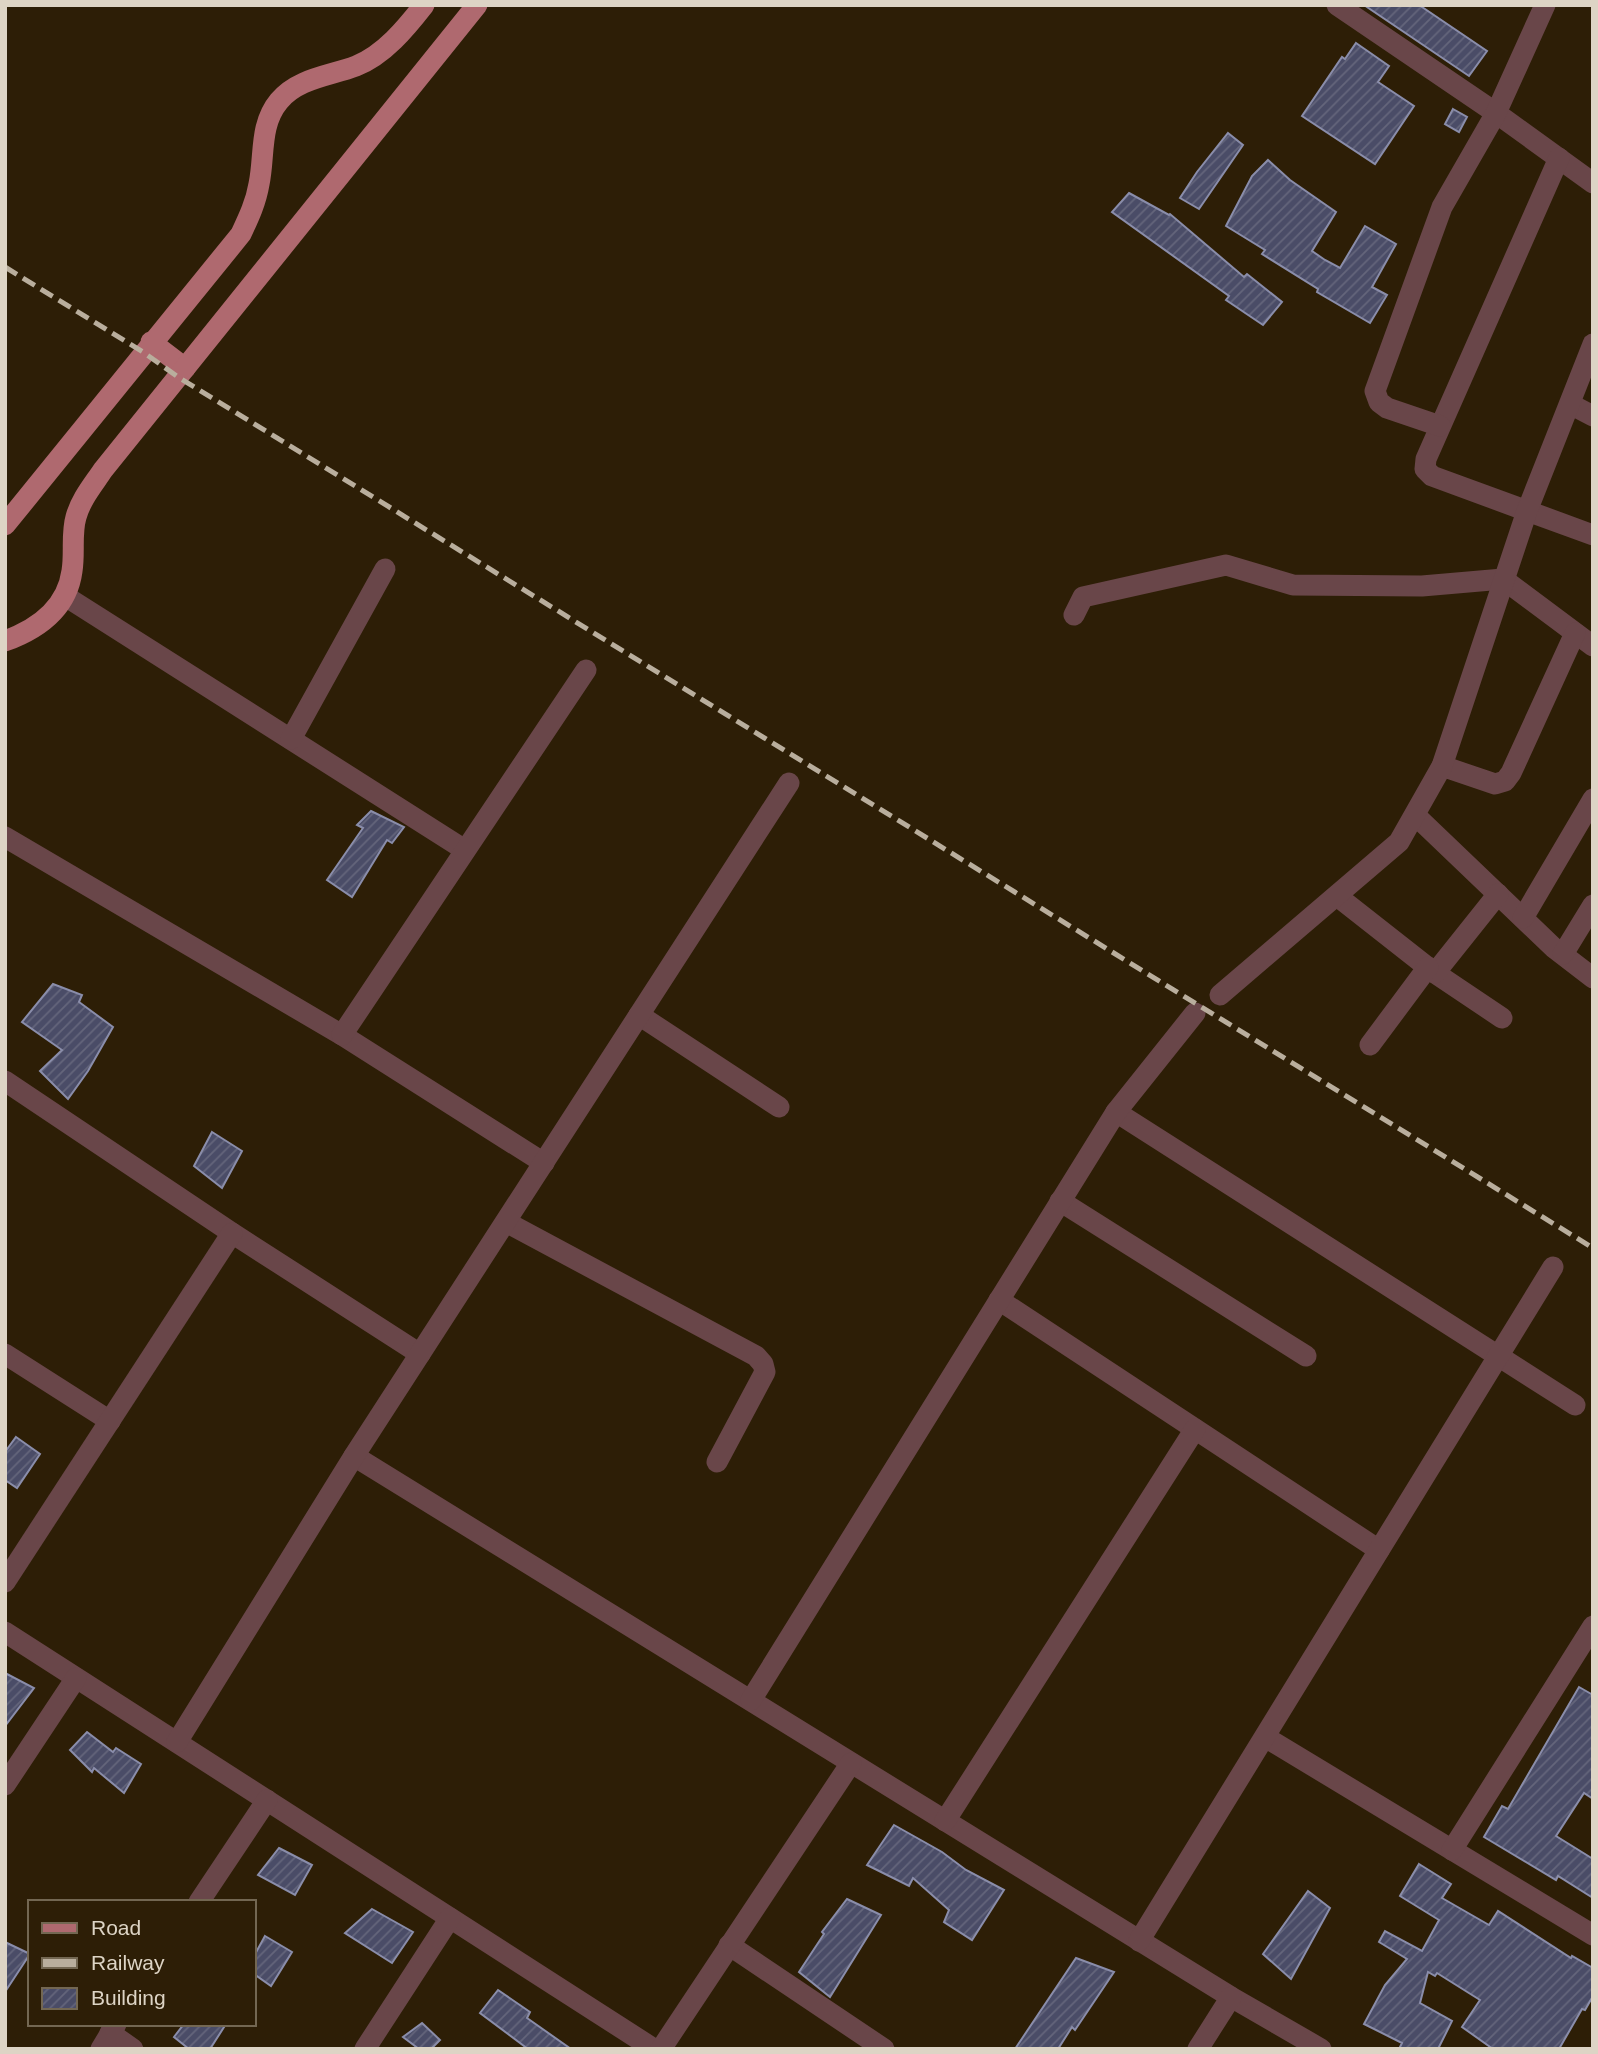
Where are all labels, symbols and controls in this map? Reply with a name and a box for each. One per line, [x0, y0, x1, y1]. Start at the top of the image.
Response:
legend [28, 1900, 256, 2026]
text: Road [91, 1916, 141, 1939]
text: Railway [91, 1951, 165, 1974]
text: Building [91, 1986, 166, 2009]

